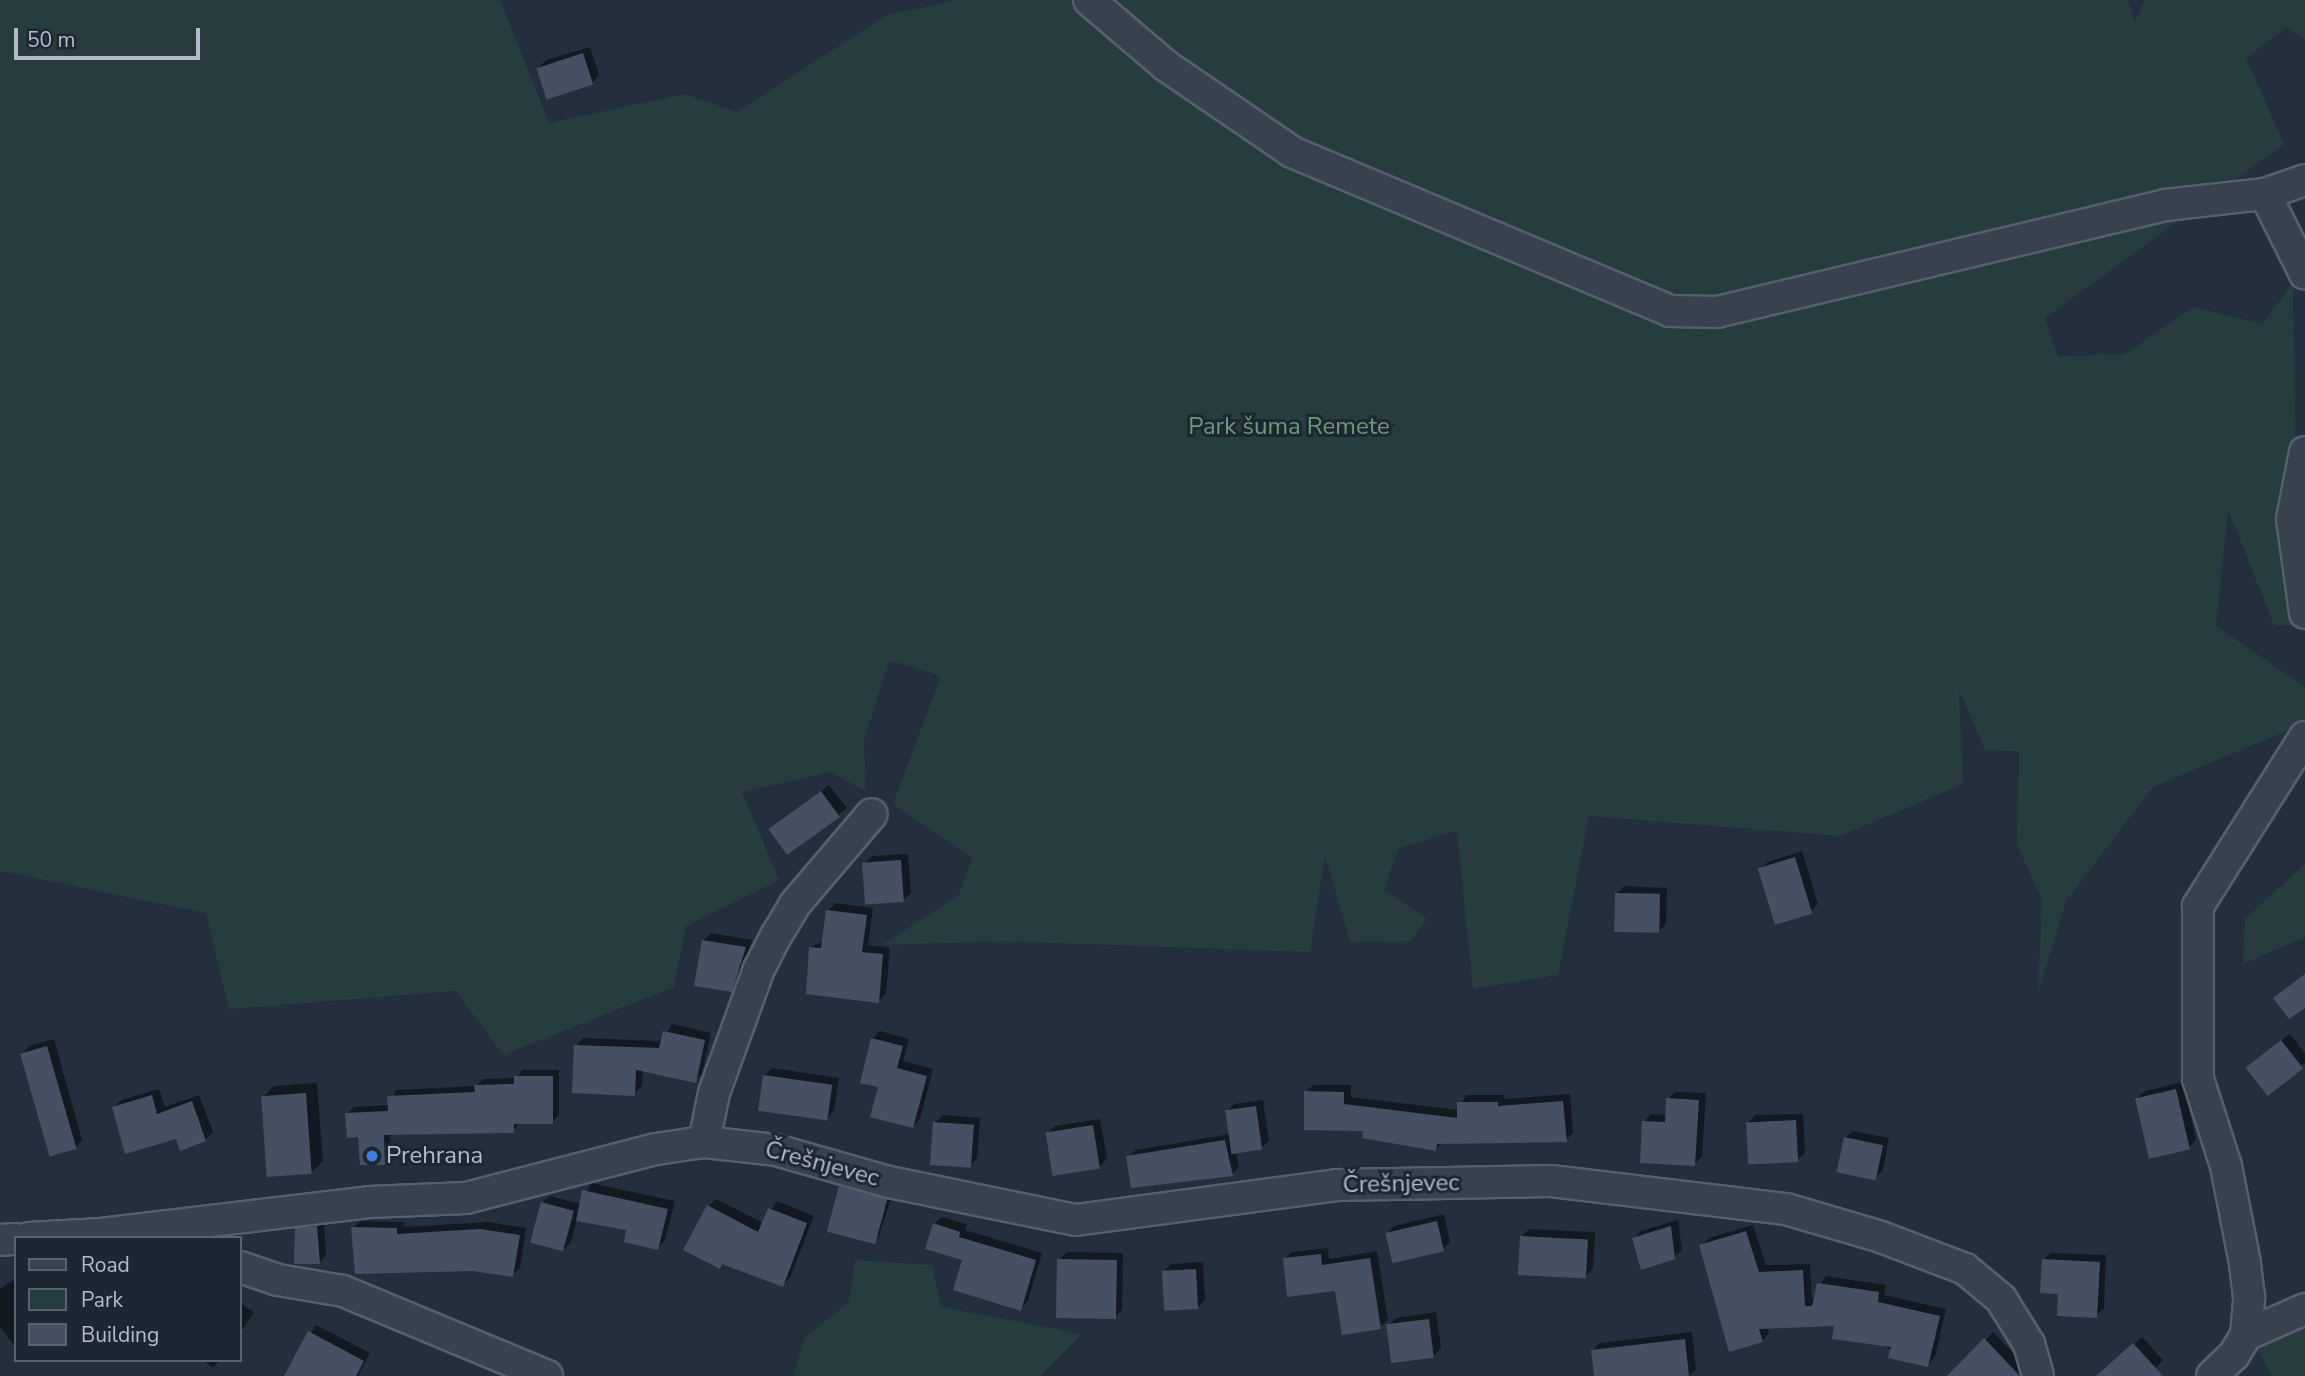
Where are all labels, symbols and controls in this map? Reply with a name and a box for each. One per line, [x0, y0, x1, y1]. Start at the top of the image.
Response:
scale bar [18, 14, 203, 58]
text: 50 m [27, 26, 76, 54]
park label: Park šuma Remete [1188, 413, 1390, 441]
street label: Črešnjevec [762, 1135, 882, 1193]
place label: Prehrana [386, 1142, 483, 1170]
marker: Prehrana [364, 1148, 380, 1164]
street label: Črešnjevec [1342, 1169, 1460, 1199]
legend [14, 1236, 242, 1362]
text: Road [81, 1251, 130, 1279]
text: Park [81, 1286, 123, 1314]
text: Building [81, 1321, 159, 1349]

